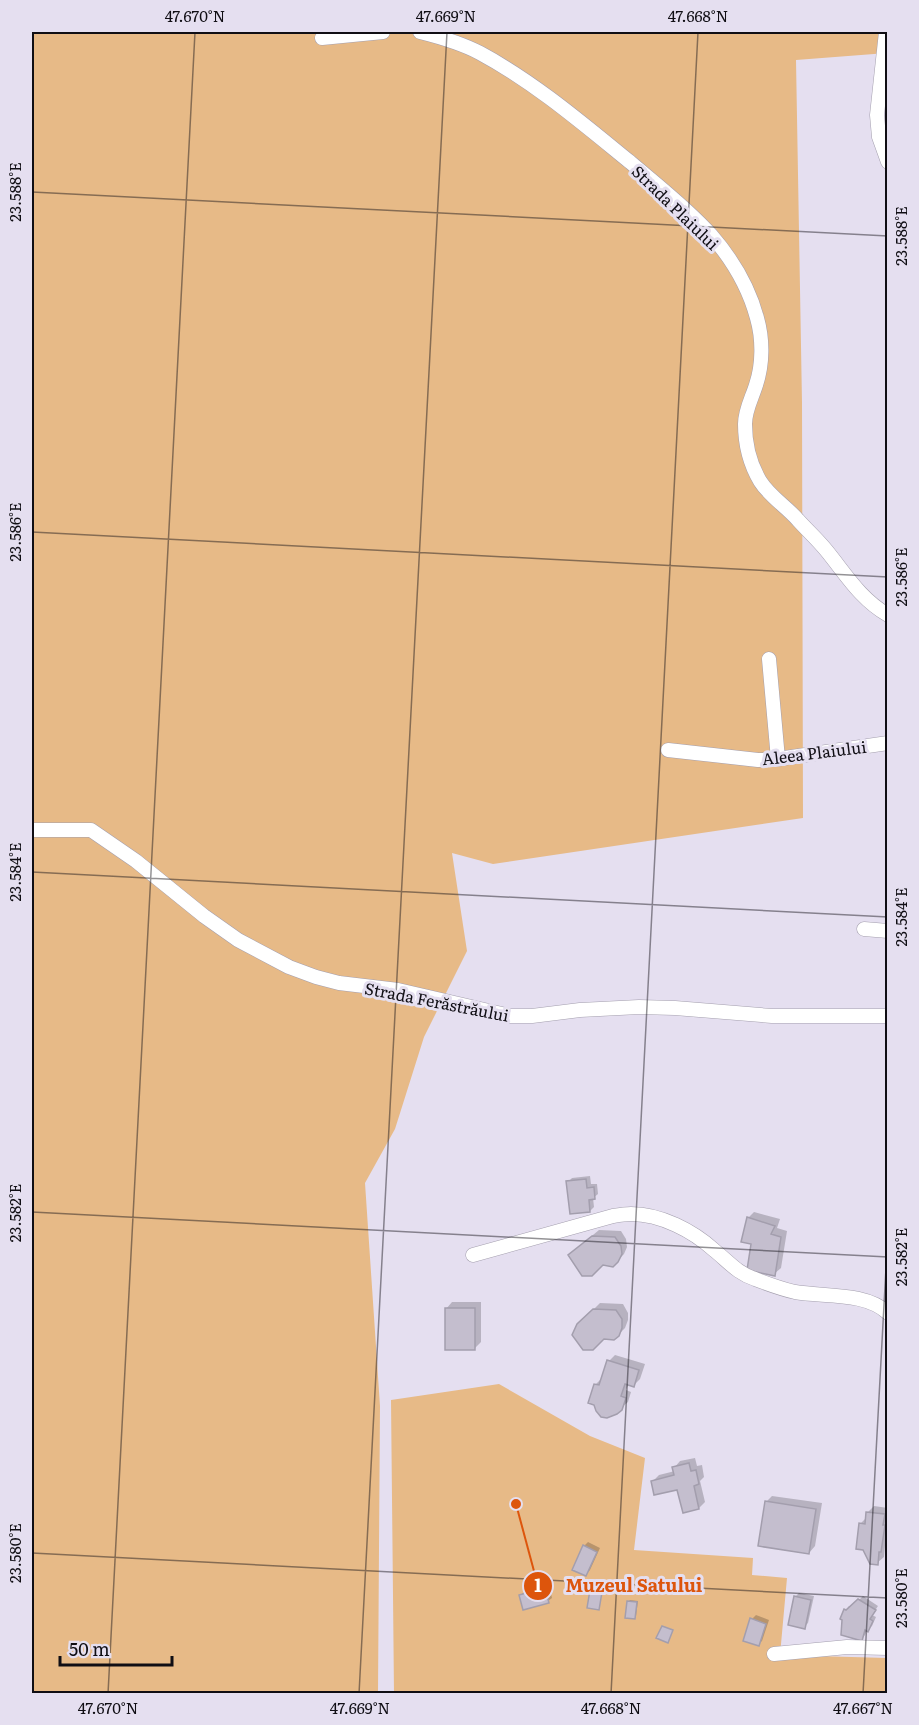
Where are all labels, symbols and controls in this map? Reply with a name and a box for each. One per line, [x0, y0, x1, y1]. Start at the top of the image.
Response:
text: 47.670°N [165, 4, 225, 27]
text: 47.669°N [416, 4, 476, 27]
text: 47.668°N [668, 4, 728, 27]
street label: Strada Plaiului [627, 159, 725, 255]
text: 23.588°E [3, 162, 26, 222]
text: 23.588°E [889, 206, 912, 266]
text: 23.586°E [3, 502, 26, 562]
text: 23.586°E [889, 547, 912, 607]
street label: Aleea Plaiului [760, 734, 868, 770]
text: 23.584°E [3, 842, 26, 902]
text: 23.584°E [889, 887, 912, 947]
street label: Strada Ferăstrăului [363, 975, 511, 1027]
text: 23.582°E [3, 1184, 26, 1242]
text: 23.582°E [889, 1228, 912, 1286]
text: 23.580°E [3, 1523, 26, 1583]
callout: Muzeul Satului [523, 1568, 714, 1604]
text: 23.580°E [889, 1568, 912, 1628]
text: 1 [534, 1571, 542, 1598]
text: Muzeul Satului [566, 1571, 703, 1598]
scale bar [60, 1629, 172, 1667]
text: 50 m [69, 1635, 110, 1662]
text: 47.670°N [78, 1696, 138, 1719]
text: 47.669°N [330, 1696, 390, 1719]
text: 47.668°N [581, 1696, 641, 1719]
text: 47.667°N [833, 1696, 893, 1719]

